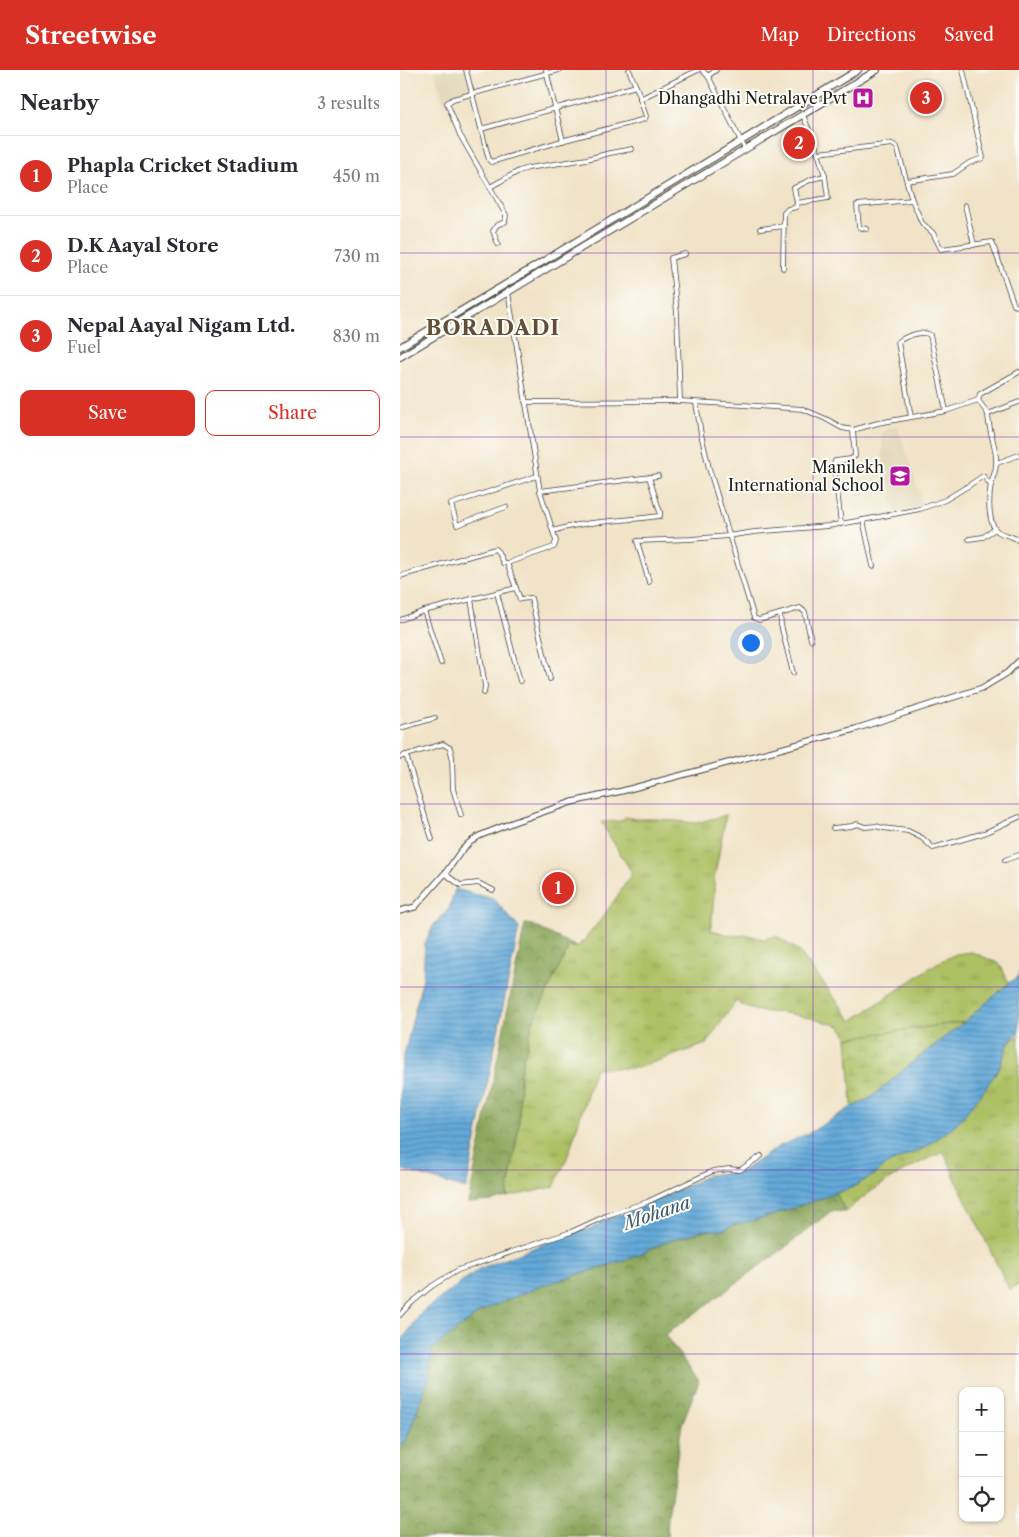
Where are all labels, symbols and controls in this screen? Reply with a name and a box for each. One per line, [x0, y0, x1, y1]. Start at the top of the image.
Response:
text: Streetwise [25, 21, 157, 50]
text: Map [760, 24, 799, 46]
text: Directions [827, 24, 916, 46]
text: Saved [944, 24, 994, 46]
pin: 3 [910, 79, 942, 117]
hospital icon: Dhangadhi Netralaye Pvt [851, 86, 875, 110]
place label: Dhangadhi Netralaye Pvt [658, 88, 847, 108]
text: Nearby [20, 90, 99, 115]
text: 3 results [317, 93, 380, 113]
pin: 2 [783, 124, 815, 162]
text: Phapla Cricket Stadium [67, 154, 298, 177]
text: 1 [32, 166, 40, 186]
text: 450 m [333, 166, 380, 186]
text: Place [67, 177, 108, 197]
text: D.K Aayal Store [67, 234, 219, 257]
text: 2 [31, 246, 41, 266]
text: 730 m [334, 246, 380, 266]
text: Place [67, 257, 108, 277]
text: Nepal Aayal Nigam Ltd. [67, 314, 295, 337]
district label: BORADADI [426, 315, 560, 340]
text: 3 [31, 326, 41, 346]
text: 830 m [332, 326, 380, 346]
text: Fuel [67, 337, 101, 357]
button: Save [20, 390, 195, 436]
button: Share [205, 390, 380, 436]
place label: Manilekh International School [728, 457, 884, 495]
school or university icon: Manilekh International School [888, 464, 912, 488]
your location [738, 630, 764, 656]
pin: 1 [542, 869, 574, 907]
water label: Mohana [619, 1191, 694, 1235]
map controls [959, 1387, 1004, 1522]
button: + [959, 1387, 1004, 1432]
button: − [959, 1432, 1004, 1477]
button: locate [959, 1477, 1004, 1522]

